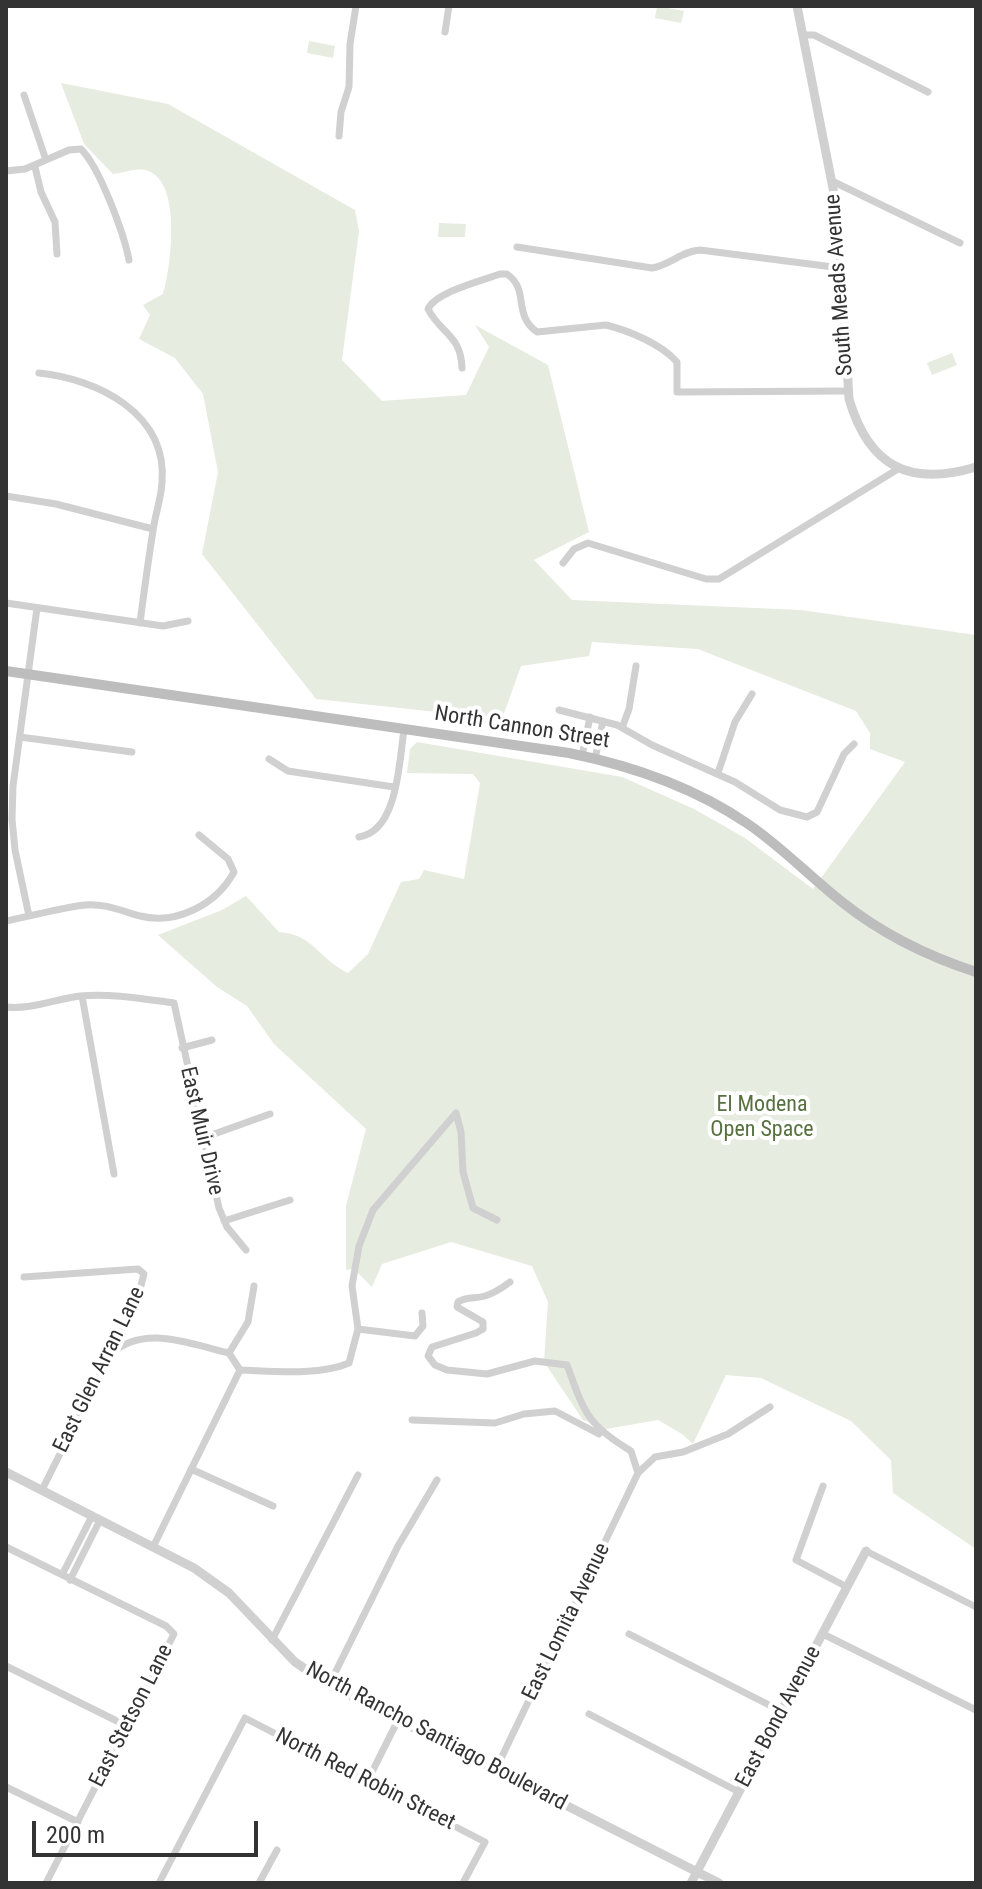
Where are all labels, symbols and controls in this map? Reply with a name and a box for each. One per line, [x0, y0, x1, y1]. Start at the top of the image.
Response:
street label: South Meads Avenue [820, 193, 860, 377]
street label: North Cannon Street [433, 701, 611, 755]
street label: East Muir Drive [173, 1064, 229, 1198]
park label: El Modena Open Space [710, 1092, 814, 1144]
street label: East Glen Arran Lane [48, 1283, 152, 1457]
street label: East Lomita Avenue [518, 1539, 616, 1705]
street label: East Stetson Lane [85, 1640, 179, 1792]
street label: East Bond Avenue [731, 1642, 827, 1792]
street label: North Rancho Santiago Boulevard [301, 1657, 571, 1817]
street label: North Red Robin Street [271, 1723, 459, 1837]
scale bar [36, 1805, 262, 1855]
text: 200 m [46, 1821, 105, 1849]

